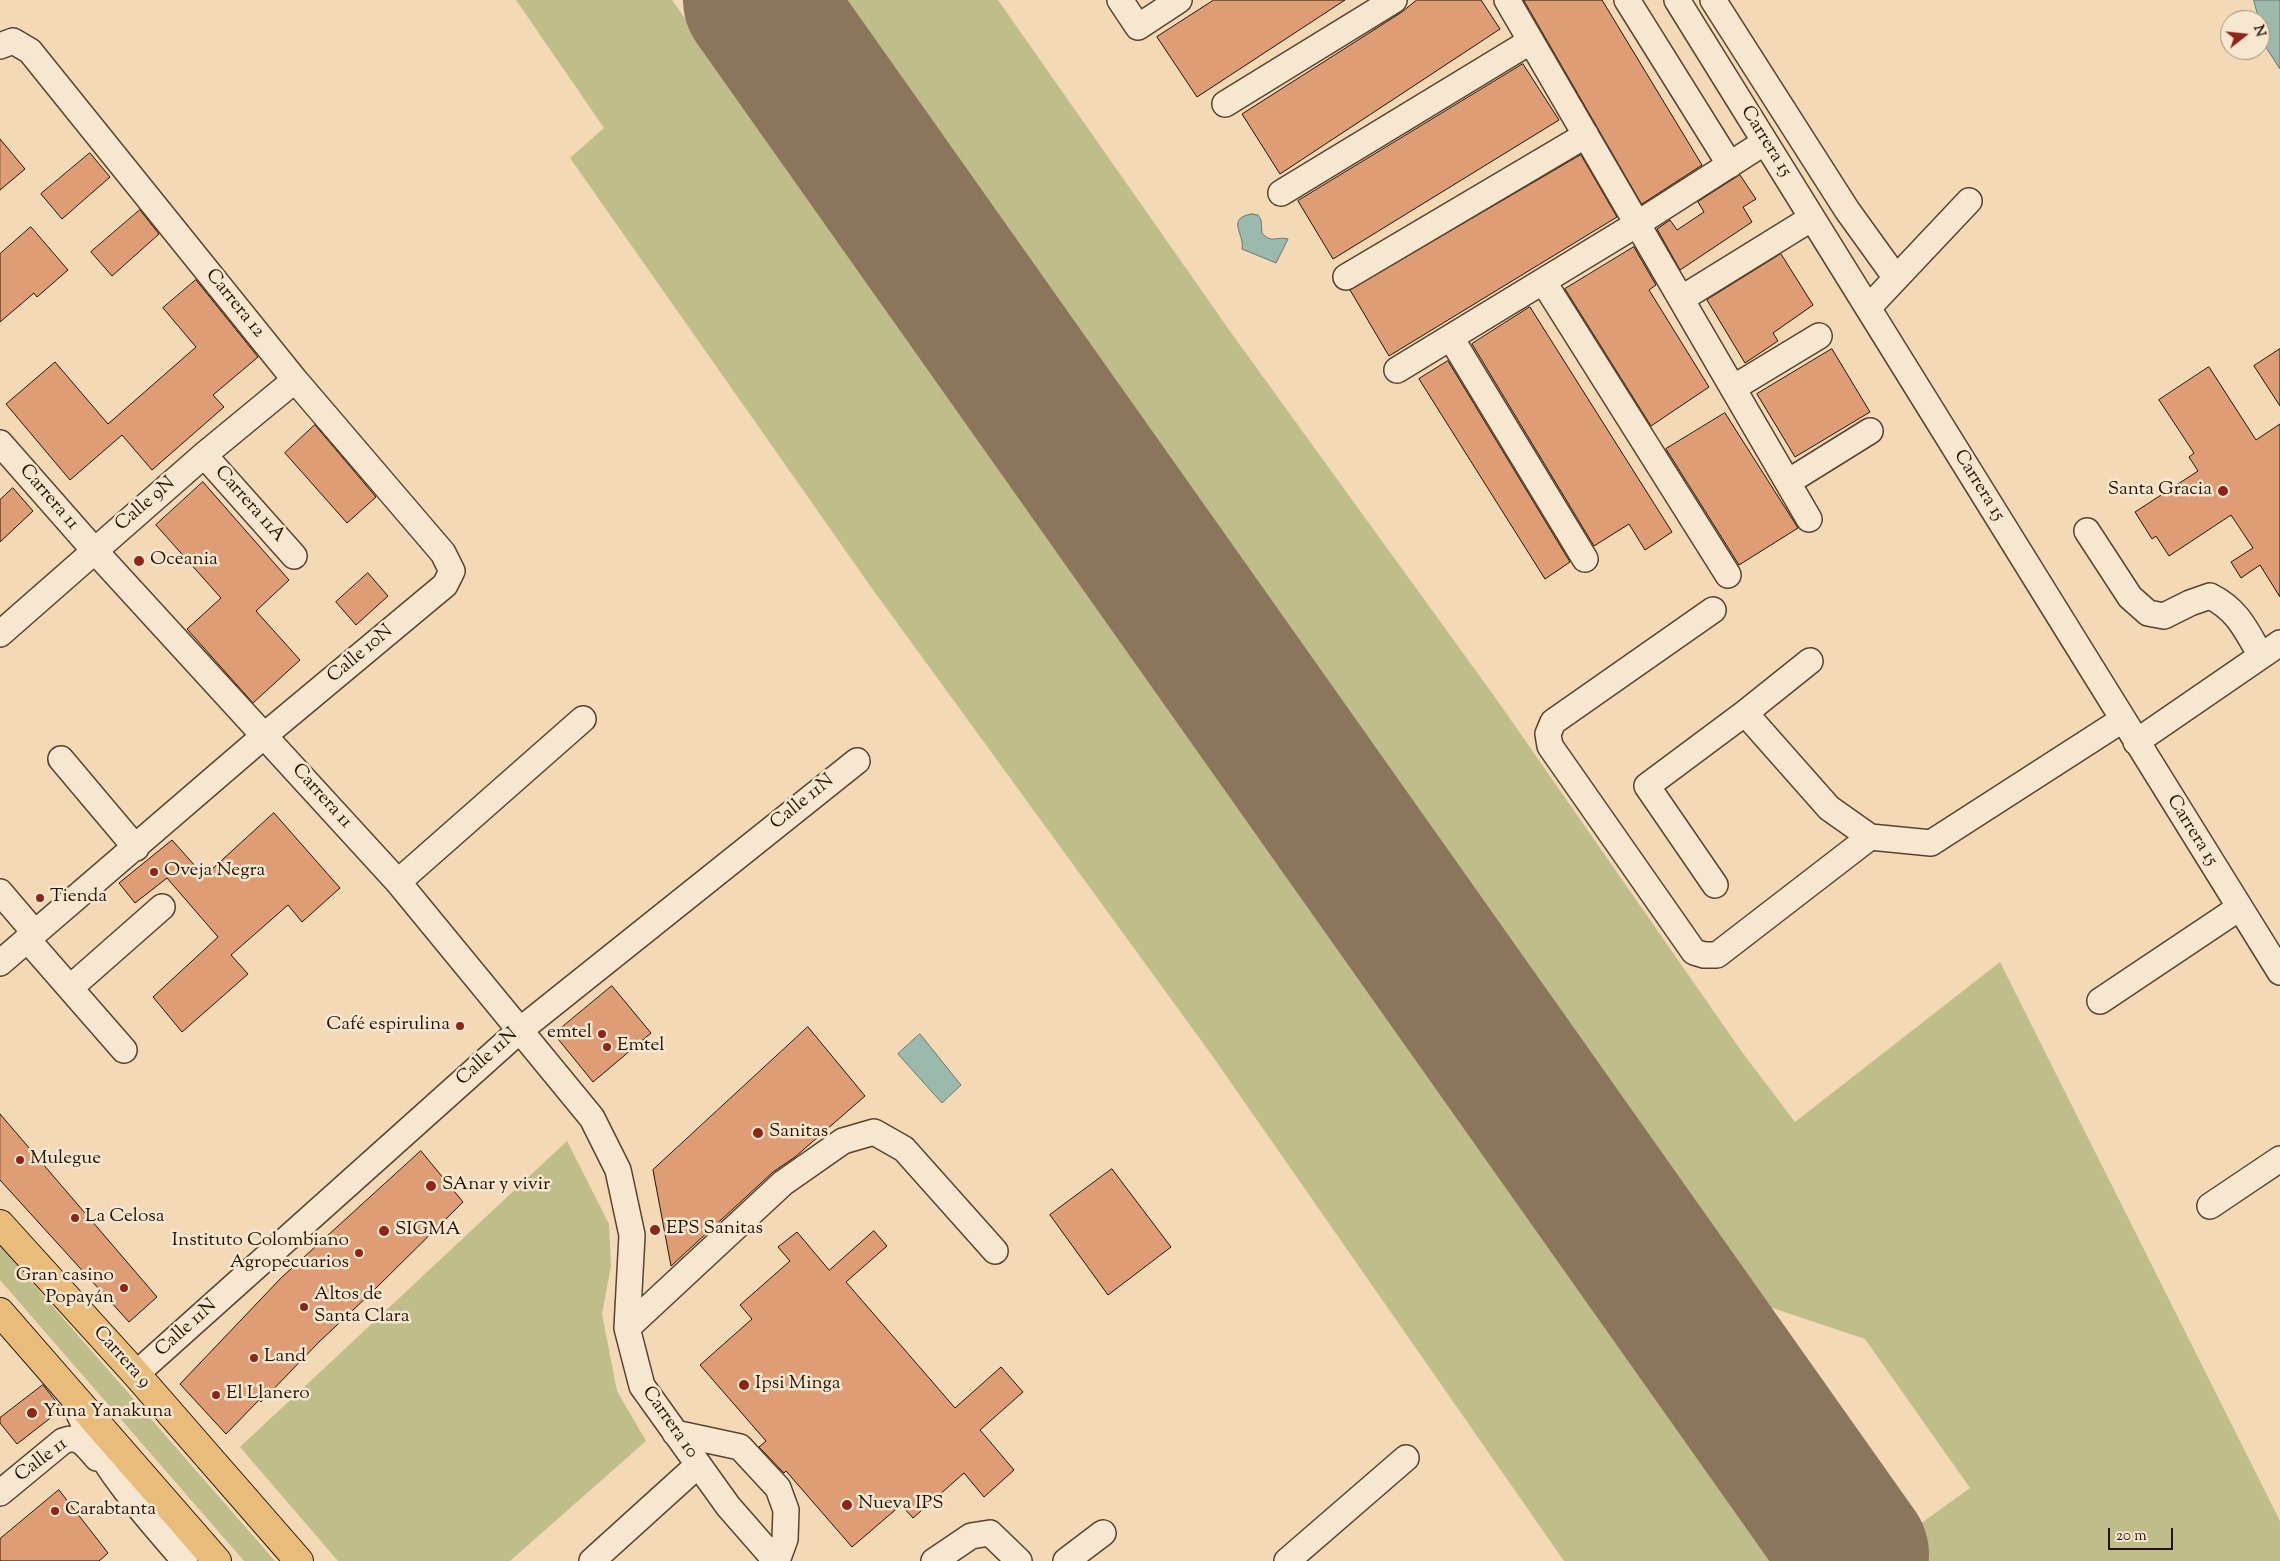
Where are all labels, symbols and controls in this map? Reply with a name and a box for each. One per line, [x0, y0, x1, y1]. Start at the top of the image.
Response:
north arrow [2220, 10, 2270, 60]
text: N [2247, 23, 2270, 39]
street label: Carrera 15 [1734, 102, 1796, 182]
street label: Carrera 12 [199, 265, 269, 343]
street label: Carrera 15 [1947, 446, 2009, 526]
street label: Carrera 11 [13, 461, 83, 535]
street label: Carrera 11A [209, 462, 289, 548]
street label: Calle 9N [112, 473, 180, 537]
place label: Santa Gracia [2108, 480, 2212, 502]
marker: Santa Gracia [2216, 484, 2230, 498]
place label: Oceania [150, 550, 218, 572]
marker: Oceania [132, 554, 146, 568]
street label: Calle 10N [324, 621, 398, 689]
street label: Carrera 11 [286, 760, 356, 834]
street label: Calle 11N [767, 770, 839, 836]
street label: Carrera 15 [2160, 791, 2222, 871]
place label: Oveja Negra [164, 861, 265, 883]
marker: Oveja Negra [148, 866, 160, 878]
place label: Tienda [50, 887, 107, 909]
marker: Tienda [34, 892, 46, 904]
place label: Café espirulina [326, 1015, 450, 1037]
marker: Café espirulina [454, 1020, 466, 1032]
place label: emtel [547, 1023, 592, 1045]
street label: Calle 11N [452, 1024, 524, 1092]
marker: emtel [596, 1028, 608, 1040]
place label: Emtel [617, 1036, 665, 1058]
marker: Emtel [601, 1041, 613, 1053]
place label: Sanitas [769, 1122, 828, 1144]
marker: Sanitas [751, 1126, 765, 1140]
place label: Mulegue [30, 1149, 101, 1171]
marker: Mulegue [14, 1154, 26, 1166]
place label: SAnar y vivir [442, 1175, 550, 1197]
marker: SAnar y vivir [424, 1179, 438, 1193]
place label: La Celosa [85, 1207, 165, 1229]
marker: La Celosa [69, 1212, 81, 1224]
place label: EPS Sanitas [666, 1219, 763, 1241]
place label: SIGMA [395, 1220, 461, 1242]
marker: EPS Sanitas [648, 1223, 662, 1237]
marker: SIGMA [377, 1224, 391, 1238]
place label: Instituto Colombiano Agropecuarios [172, 1231, 349, 1275]
marker: Instituto Colombiano Agropecuarios [353, 1247, 365, 1259]
place label: Gran casino Popayán [16, 1266, 114, 1310]
marker: Gran casino Popayán [118, 1282, 130, 1294]
place label: Altos de Santa Clara [314, 1285, 409, 1329]
street label: Calle 11N [151, 1295, 223, 1363]
marker: Altos de Santa Clara [298, 1301, 310, 1313]
street label: Carrera 9 [87, 1322, 155, 1394]
place label: Land [264, 1347, 306, 1369]
marker: Land [248, 1352, 260, 1364]
place label: Ipsi Minga [755, 1374, 841, 1396]
marker: Ipsi Minga [737, 1378, 751, 1392]
street label: Carrera 10 [636, 1383, 702, 1463]
place label: El Llanero [226, 1384, 310, 1406]
marker: El Llanero [210, 1389, 222, 1401]
place label: Yuna Yanakuna [43, 1402, 172, 1424]
marker: Yuna Yanakuna [25, 1406, 39, 1420]
street label: Calle 11 [11, 1434, 73, 1488]
place label: Nueva IPS [858, 1494, 944, 1516]
marker: Nueva IPS [840, 1498, 854, 1512]
place label: Carabtanta [65, 1500, 156, 1522]
marker: Carabtanta [49, 1505, 61, 1517]
scale bar [2110, 1518, 2175, 1550]
text: 20 m [2116, 1526, 2147, 1547]

